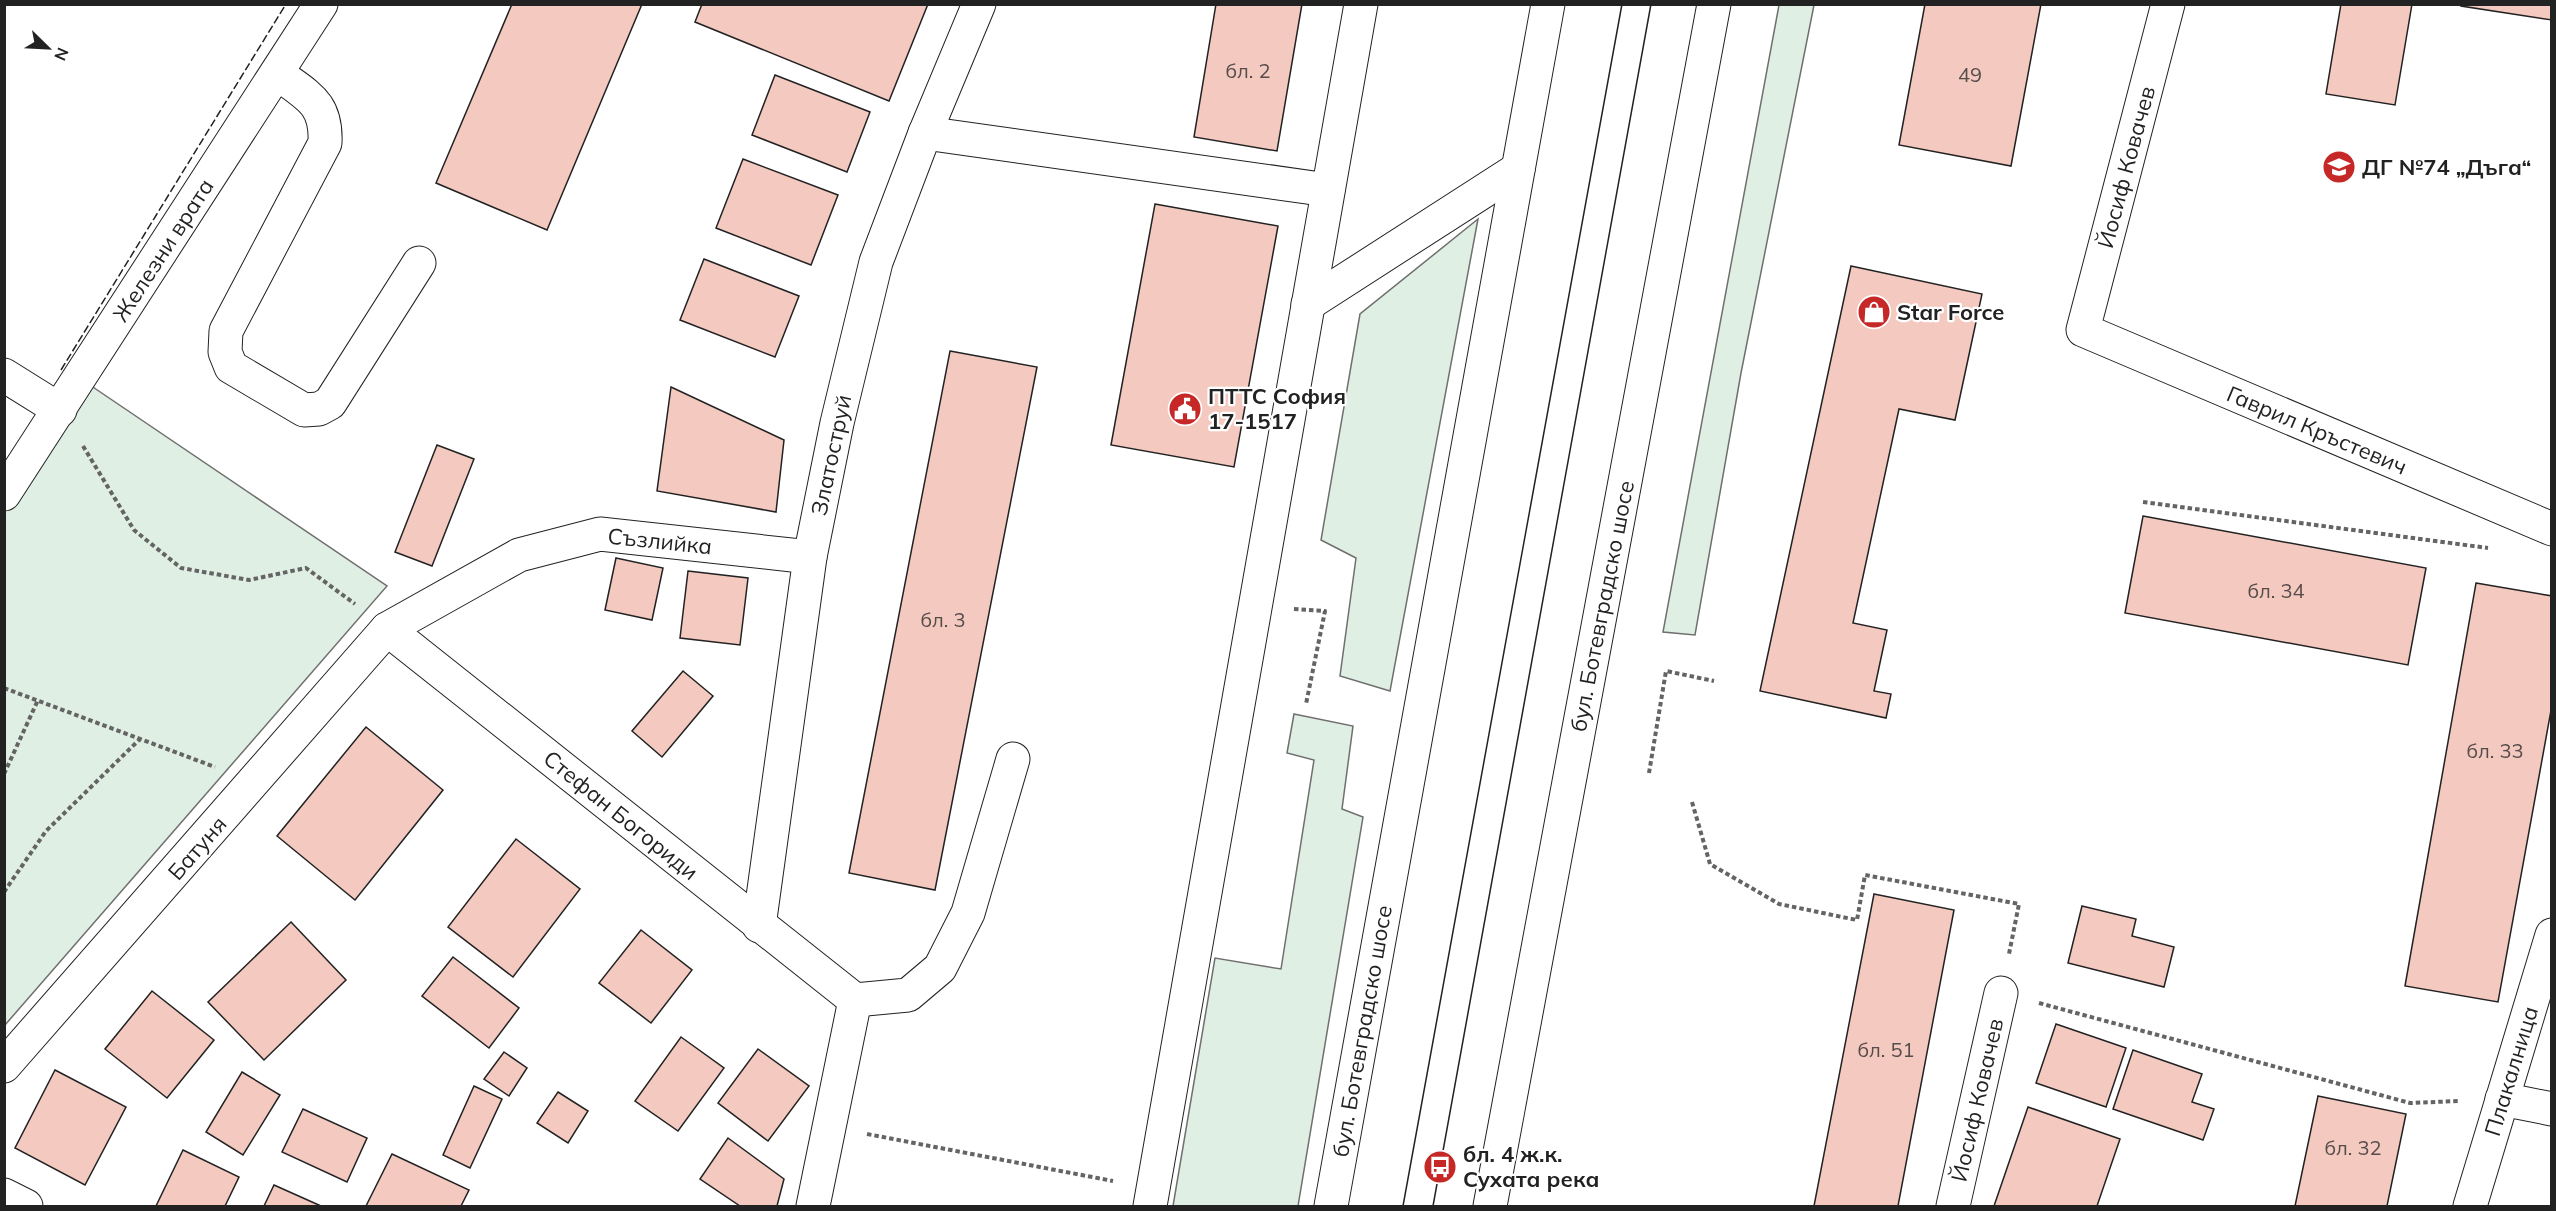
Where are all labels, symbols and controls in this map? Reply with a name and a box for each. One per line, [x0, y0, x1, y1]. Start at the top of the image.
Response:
north arrow [18, 18, 78, 78]
text: N [50, 45, 73, 64]
house number: бл. 2 [1226, 58, 1270, 83]
house number: 49 [1958, 62, 1982, 87]
street label: Йосиф Ковачев [2091, 83, 2161, 251]
school or university icon: ДГ №74 „Дъга“ [2321, 149, 2357, 185]
place label: ДГ №74 „Дъга“ [2362, 153, 2531, 181]
street label: Железни врата [106, 173, 220, 327]
shop icon: Star Force [1856, 294, 1892, 330]
place label: Star Force [1897, 298, 2004, 326]
street label: Гаврил Кръстевич [2223, 379, 2411, 481]
place label: ПТТС София 17-1517 [1208, 382, 1346, 435]
public building icon: ПТТС София 17-1517 [1167, 391, 1203, 427]
street label: Златоструй [805, 392, 857, 518]
street label: бул. Ботевградско шосе [1564, 478, 1640, 734]
street label: Съзлийка [606, 522, 714, 560]
house number: бл. 34 [2248, 578, 2304, 603]
house number: бл. 3 [921, 607, 965, 632]
house number: бл. 33 [2467, 738, 2523, 763]
street label: Стефан Богориди [538, 744, 704, 886]
street label: Батуня [162, 810, 232, 886]
street label: бул. Ботевградско шосе [1326, 903, 1398, 1159]
street label: Плакалница [2478, 1003, 2544, 1139]
street label: Йосиф Ковачев [1945, 1016, 2009, 1184]
house number: бл. 51 [1858, 1037, 1914, 1062]
house number: бл. 32 [2325, 1135, 2381, 1160]
place label: бл. 4 ж.к. Сухата река [1463, 1140, 1599, 1193]
bus stop icon: бл. 4 ж.к. Сухата река [1422, 1149, 1458, 1185]

